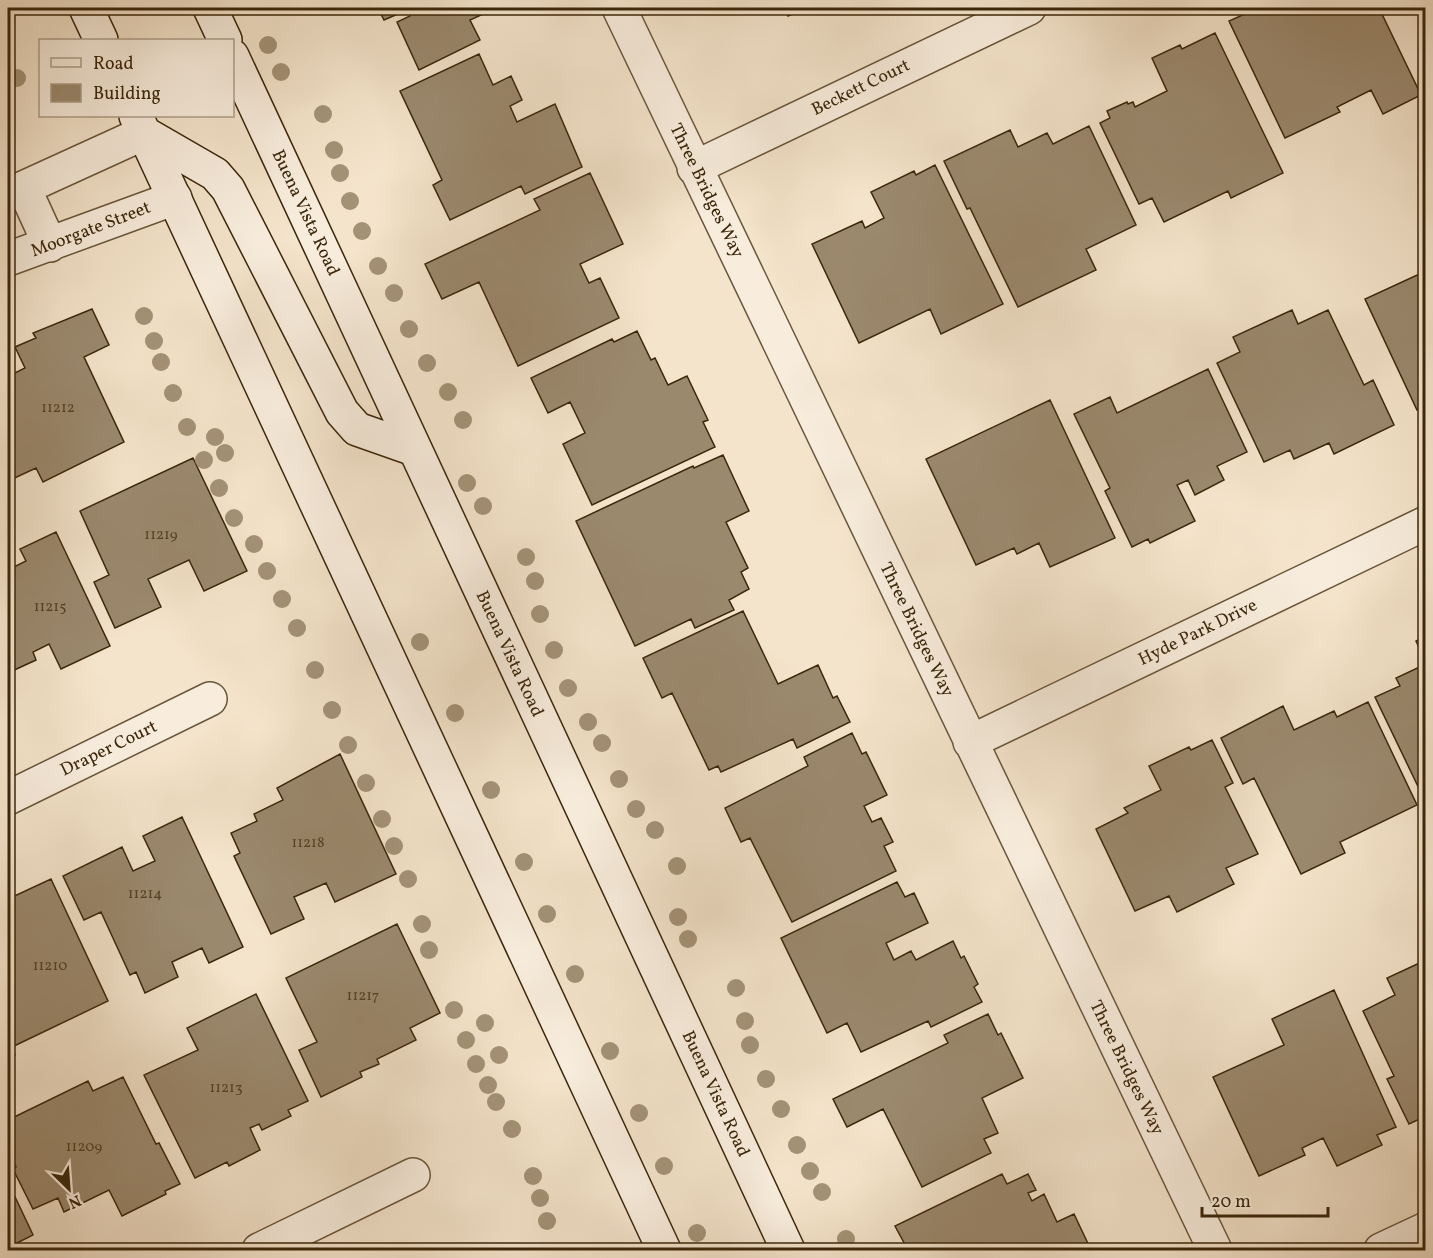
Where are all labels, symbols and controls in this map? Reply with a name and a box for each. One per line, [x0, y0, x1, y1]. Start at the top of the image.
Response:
legend [39, 39, 234, 117]
text: Road [93, 52, 134, 77]
street label: Beckett Court [808, 53, 914, 123]
text: Building [93, 82, 161, 107]
street label: Three Bridges Way [663, 120, 750, 263]
street label: Buena Vista Road [265, 146, 345, 280]
street label: Moorgate Street [28, 196, 154, 264]
house number: 11212 [41, 398, 75, 419]
house number: 11219 [144, 525, 178, 546]
street label: Three Bridges Way [873, 559, 960, 702]
street label: Buena Vista Road [469, 587, 549, 721]
street label: Hyde Park Drive [1134, 593, 1262, 673]
house number: 11215 [34, 597, 66, 618]
street label: Draper Court [56, 715, 162, 783]
house number: 11218 [291, 833, 325, 854]
house number: 11214 [128, 884, 162, 905]
house number: 11210 [33, 956, 67, 977]
house number: 11217 [347, 986, 379, 1007]
street label: Three Bridges Way [1083, 997, 1170, 1140]
street label: Buena Vista Road [675, 1027, 755, 1161]
house number: 11213 [209, 1078, 243, 1099]
house number: 11209 [66, 1137, 102, 1158]
north arrow [39, 1159, 99, 1219]
scale bar [1202, 1180, 1328, 1218]
text: N [64, 1188, 84, 1213]
text: 20 m [1211, 1190, 1251, 1215]

